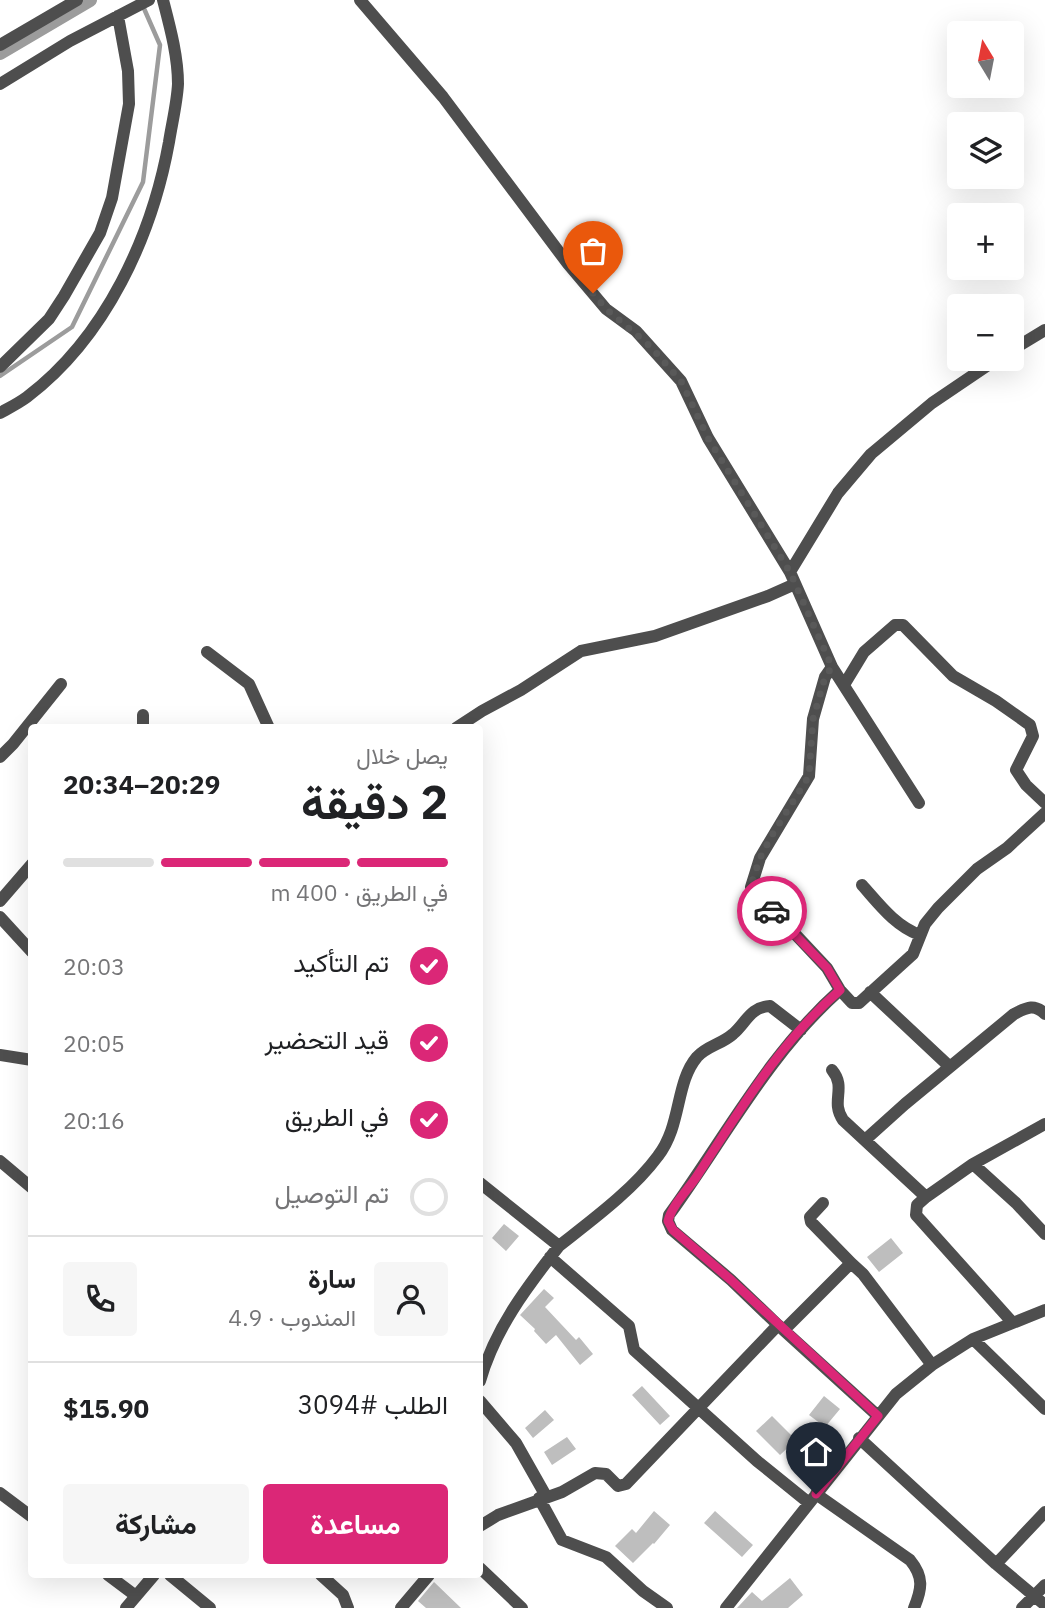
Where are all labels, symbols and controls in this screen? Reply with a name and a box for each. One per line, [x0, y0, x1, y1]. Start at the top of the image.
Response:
north arrow [947, 21, 1024, 98]
map controls [947, 21, 1024, 371]
button: layers [947, 112, 1024, 189]
button: + [947, 203, 1024, 280]
pin [563, 221, 623, 293]
icon: bag [574, 232, 612, 270]
button: − [947, 294, 1024, 371]
text: يصل خلال [356, 740, 448, 770]
text: 20:29–20:34 [63, 767, 220, 801]
text: 2 دقيقة [301, 772, 448, 832]
courier [737, 876, 807, 946]
text: في الطريق · 400 m [271, 877, 448, 907]
icon: car [753, 892, 791, 930]
text: تم التأكيد [293, 945, 389, 979]
icon: check [410, 947, 448, 985]
text: 20:03 [63, 951, 125, 981]
text: قيد التحضير [264, 1022, 389, 1056]
icon: check [410, 1024, 448, 1062]
text: 20:05 [63, 1028, 125, 1058]
text: في الطريق [285, 1099, 389, 1133]
icon: check [410, 1101, 448, 1139]
text: 20:16 [63, 1105, 125, 1135]
text: تم التوصيل [275, 1176, 389, 1210]
text: سارة [308, 1261, 356, 1295]
button: phone [63, 1262, 137, 1336]
button: person [374, 1262, 448, 1336]
text: المندوب · 4.9 [228, 1302, 356, 1332]
text: الطلب #3094 [297, 1387, 448, 1421]
text: $15.90 [63, 1391, 149, 1425]
pin [786, 1422, 846, 1494]
icon: home [797, 1433, 835, 1471]
button: مشاركة [63, 1484, 249, 1564]
button: مساعدة [263, 1484, 448, 1564]

